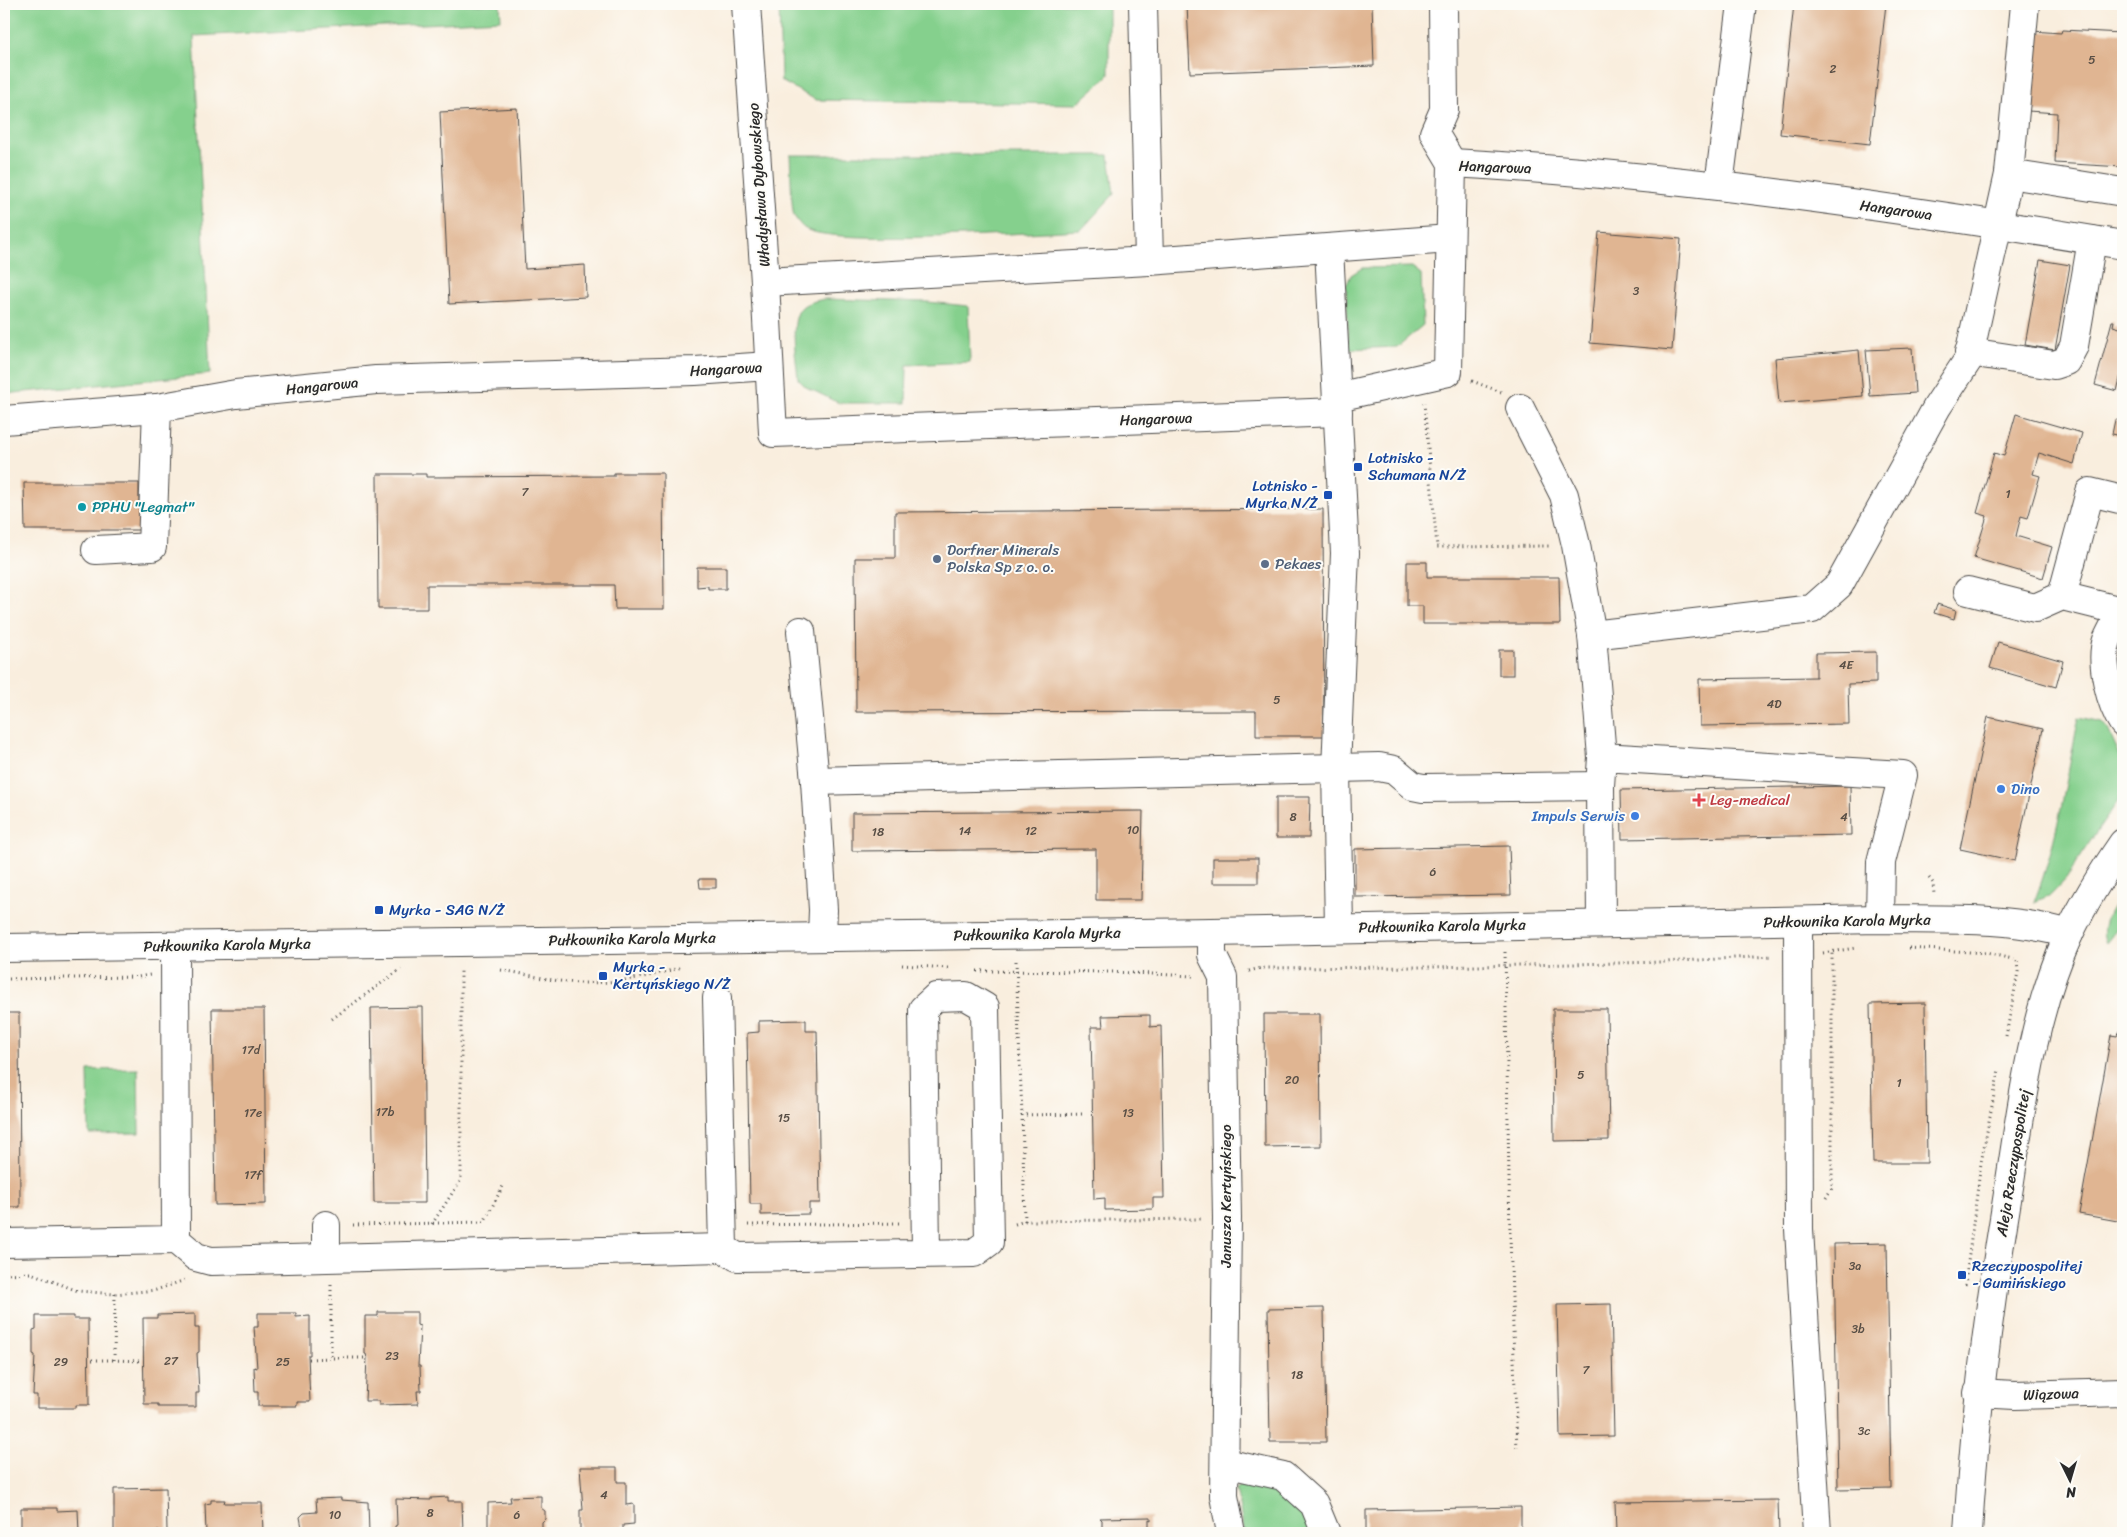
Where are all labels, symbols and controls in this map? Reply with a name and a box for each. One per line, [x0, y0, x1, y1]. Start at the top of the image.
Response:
house number: 5 [2088, 49, 2096, 71]
house number: 2 [1830, 58, 1837, 80]
street label: Władysława Dybowskiego [740, 102, 778, 268]
street label: Hangarowa [1458, 153, 1532, 181]
street label: Hangarowa [1858, 192, 1934, 228]
house number: 3 [1633, 280, 1640, 302]
street label: Hangarowa [689, 354, 764, 384]
street label: Hangarowa [284, 369, 360, 403]
street label: Hangarowa [1119, 405, 1193, 433]
place label: Lotnisko - Schumana N/Ż [1368, 445, 1466, 488]
marker: Lotnisko - Schumana N/Ż [1352, 461, 1364, 473]
place label: Lotnisko - Myrka N/Ż [1246, 473, 1318, 516]
house number: 7 [522, 481, 530, 503]
house number: 1 [2005, 483, 2011, 505]
marker: Lotnisko - Myrka N/Ż [1322, 489, 1334, 501]
place label: PPHU "Legmat" [92, 494, 195, 520]
marker: PPHU "Legmat" [76, 501, 88, 513]
place label: Dorfner Minerals Polska Sp z o. o. [947, 537, 1059, 580]
place label: Pekaes [1275, 551, 1322, 577]
marker: Dorfner Minerals Polska Sp z o. o. [931, 553, 943, 565]
marker: Pekaes [1259, 558, 1271, 570]
house number: 4E [1839, 654, 1854, 676]
house number: 5 [1273, 689, 1281, 711]
house number: 4D [1767, 693, 1782, 715]
place label: Dino [2011, 776, 2040, 802]
marker: Dino [1995, 783, 2007, 795]
place label: Leg-medical [1710, 787, 1790, 813]
marker: Leg-medical [1692, 793, 1706, 807]
place label: Impuls Serwis [1531, 803, 1625, 829]
house number: 8 [1289, 806, 1297, 828]
house number: 4 [1840, 806, 1848, 828]
marker: Impuls Serwis [1629, 810, 1641, 822]
house number: 10 [1127, 819, 1140, 841]
house number: 14 [959, 820, 972, 842]
house number: 12 [1025, 820, 1037, 842]
house number: 18 [872, 821, 884, 843]
house number: 6 [1430, 861, 1437, 883]
place label: Myrka - SAG N/Ż [389, 897, 505, 923]
marker: Myrka - SAG N/Ż [373, 904, 385, 916]
street label: Pułkownika Karola Myrka [1763, 907, 1931, 935]
street label: Pułkownika Karola Myrka [1358, 912, 1526, 940]
street label: Pułkownika Karola Myrka [953, 920, 1121, 948]
street label: Pułkownika Karola Myrka [548, 925, 716, 953]
street label: Pułkownika Karola Myrka [143, 931, 311, 959]
place label: Myrka - Kertyńskiego N/Ż [613, 954, 731, 997]
marker: Myrka - Kertyńskiego N/Ż [597, 970, 609, 982]
house number: 17d [242, 1039, 262, 1061]
house number: 5 [1577, 1064, 1585, 1086]
house number: 20 [1285, 1069, 1300, 1091]
house number: 1 [1896, 1072, 1902, 1094]
street label: Aleja Rzeczypospolitej [1988, 1087, 2038, 1240]
house number: 17b [376, 1101, 395, 1123]
house number: 17e [244, 1102, 262, 1124]
house number: 13 [1122, 1102, 1134, 1124]
house number: 15 [778, 1107, 790, 1129]
street label: Janusza Kertyńskiego [1213, 1124, 1239, 1269]
house number: 17f [244, 1164, 263, 1186]
place label: Rzeczypospolitej - Gumińskiego [1972, 1253, 2083, 1296]
house number: 3a [1849, 1255, 1861, 1277]
marker: Rzeczypospolitej - Gumińskiego [1956, 1269, 1968, 1281]
house number: 3b [1851, 1318, 1865, 1340]
house number: 23 [385, 1345, 399, 1367]
house number: 27 [164, 1350, 179, 1372]
house number: 29 [54, 1351, 68, 1373]
house number: 25 [276, 1351, 290, 1373]
house number: 7 [1583, 1359, 1591, 1381]
house number: 18 [1291, 1364, 1303, 1386]
street label: Wiązowa [2023, 1380, 2080, 1408]
house number: 3c [1858, 1420, 1870, 1442]
north arrow [2044, 1454, 2094, 1504]
text: N [2065, 1479, 2078, 1505]
house number: 4 [600, 1484, 608, 1506]
house number: 8 [426, 1502, 434, 1524]
house number: 10 [329, 1504, 342, 1526]
house number: 6 [514, 1504, 521, 1526]

